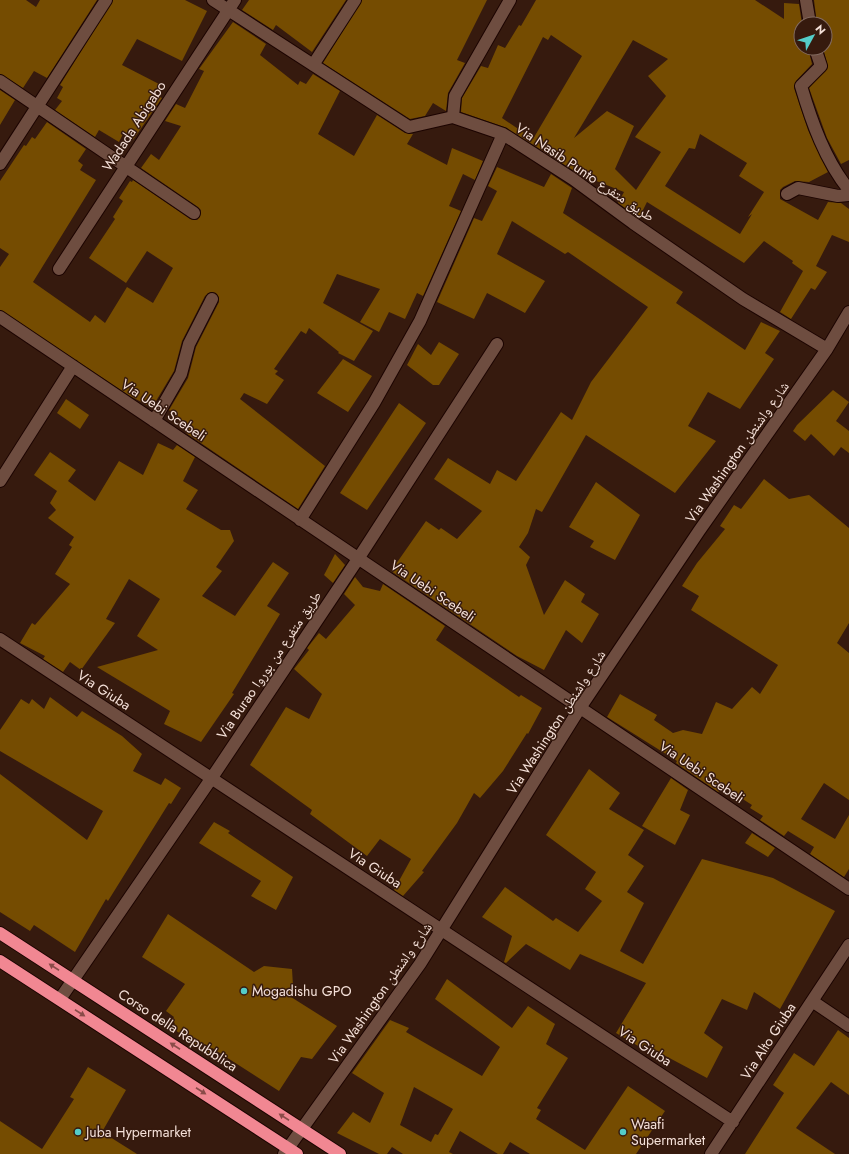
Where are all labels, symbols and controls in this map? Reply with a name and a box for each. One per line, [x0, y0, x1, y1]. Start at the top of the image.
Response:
north arrow [793, 16, 833, 56]
text: N [812, 21, 830, 38]
street label: Wadada Abigabo [97, 77, 171, 175]
street label: Via Nasib Punto طريق متفرع [511, 118, 659, 226]
street label: Via Uebi Scebeli [117, 374, 211, 446]
street label: Via Washington شارع واشنطن [680, 377, 794, 527]
street label: Via Uebi Scebeli [386, 555, 480, 627]
street label: Via Burao طريق متفرع من بوروا [212, 587, 326, 743]
street label: Via Washington شارع واشنطن [502, 646, 610, 798]
street label: Via Giuba [73, 665, 135, 715]
street label: Via Uebi Scebeli [655, 736, 749, 808]
street label: Via Giuba [344, 843, 406, 893]
street label: Via Washington شارع واشنطن [323, 918, 437, 1068]
one-way arrow [48, 964, 60, 971]
place label: Mogadishu GPO [252, 981, 351, 1001]
street label: Corso della Repubblica [114, 984, 242, 1076]
marker: Mogadishu GPO [239, 986, 249, 996]
street label: Via Alto Giuba [736, 999, 800, 1083]
one-way arrow [74, 1009, 86, 1016]
street label: Via Giuba [614, 1021, 676, 1071]
one-way arrow [170, 1042, 180, 1050]
one-way arrow [196, 1087, 206, 1095]
one-way arrow [279, 1113, 289, 1121]
place label: Waafi Supermarket [631, 1114, 706, 1150]
place label: Juba Hypermarket [84, 1122, 191, 1142]
marker: Juba Hypermarket [73, 1127, 83, 1137]
marker: Waafi Supermarket [618, 1127, 628, 1137]

